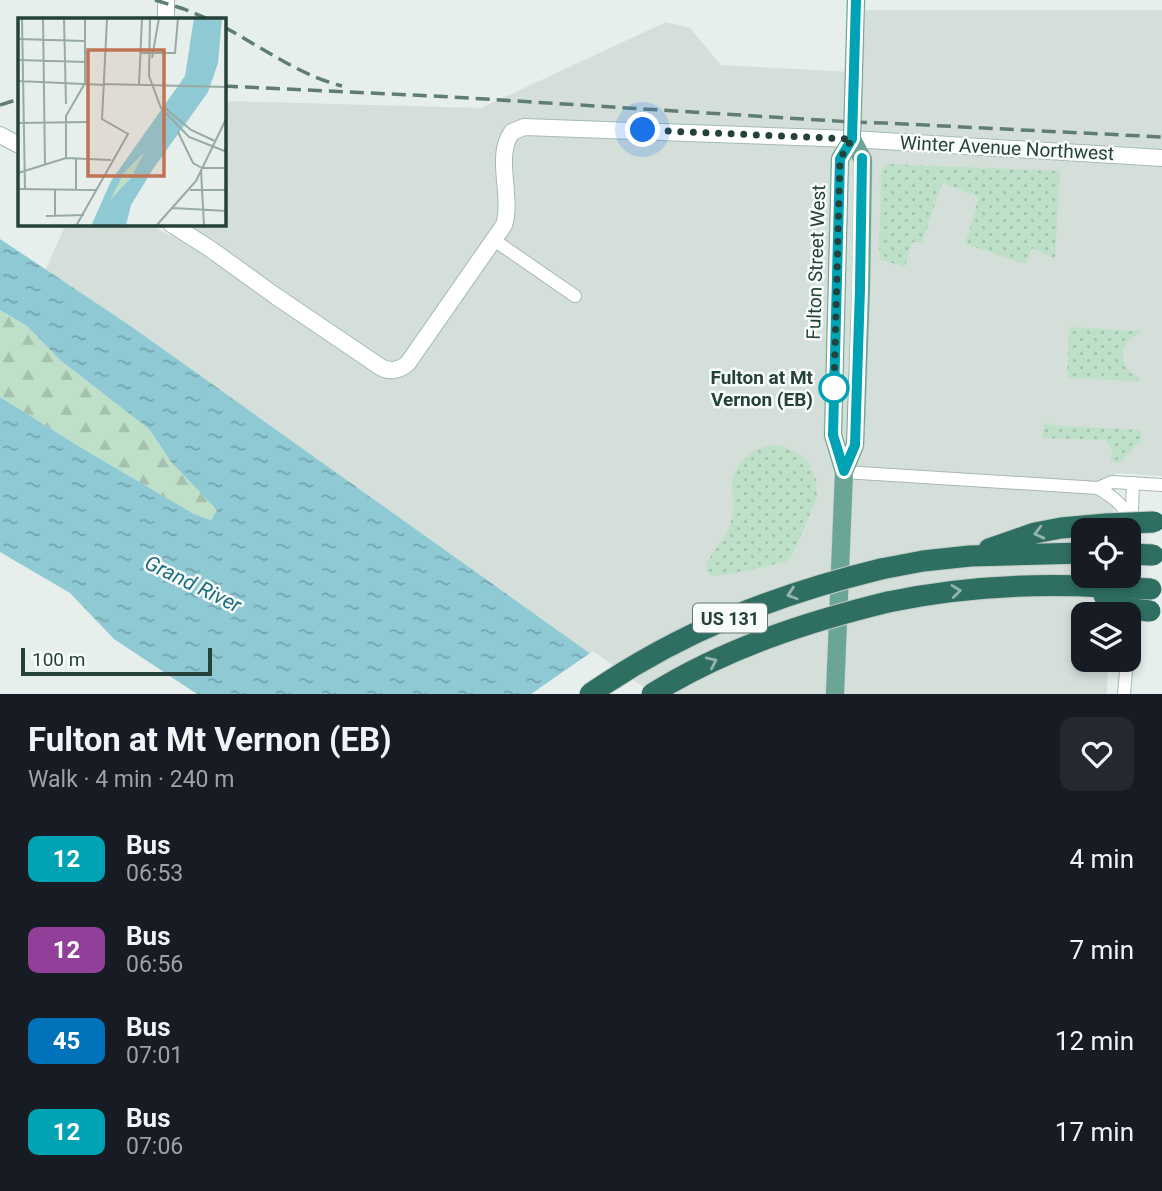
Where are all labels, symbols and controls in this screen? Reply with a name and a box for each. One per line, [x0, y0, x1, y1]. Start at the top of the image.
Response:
inset map [18, 18, 226, 226]
your location [625, 112, 660, 147]
street label: Winter Avenue Northwest [899, 131, 1115, 165]
street label: Fulton Street West [802, 184, 830, 340]
place label: Fulton at Mt Vernon (EB) [710, 366, 814, 411]
marker: Fulton at Mt Vernon (EB) [819, 373, 849, 403]
map controls [1071, 518, 1141, 672]
button: locate [1071, 518, 1141, 588]
one-way arrow [1033, 525, 1045, 539]
water label: Grand River [141, 550, 246, 618]
one-way arrow [950, 583, 962, 598]
one-way arrow [786, 586, 799, 600]
button: layers [1071, 602, 1141, 672]
road number: US 131 [693, 604, 767, 632]
scale bar [21, 645, 212, 677]
text: 100 m [32, 648, 85, 671]
one-way arrow [705, 656, 717, 670]
button: heart [1060, 717, 1134, 791]
text: Fulton at Mt Vernon (EB) [28, 720, 392, 759]
text: Walk · 4 min · 240 m [28, 766, 234, 793]
text: Bus [126, 830, 171, 860]
text: 4 min [1069, 844, 1134, 874]
text: 12 [53, 845, 80, 873]
text: 06:53 [126, 860, 183, 887]
text: Bus [126, 921, 171, 951]
text: 7 min [1069, 935, 1134, 965]
text: 12 [53, 936, 80, 964]
text: 06:56 [126, 951, 183, 978]
text: Bus [126, 1012, 171, 1042]
text: 12 min [1055, 1026, 1134, 1056]
text: 45 [53, 1027, 80, 1055]
text: 07:01 [126, 1042, 183, 1069]
text: Bus [126, 1103, 171, 1133]
text: 17 min [1055, 1117, 1134, 1147]
text: 12 [53, 1118, 80, 1146]
text: 07:06 [126, 1133, 183, 1160]

